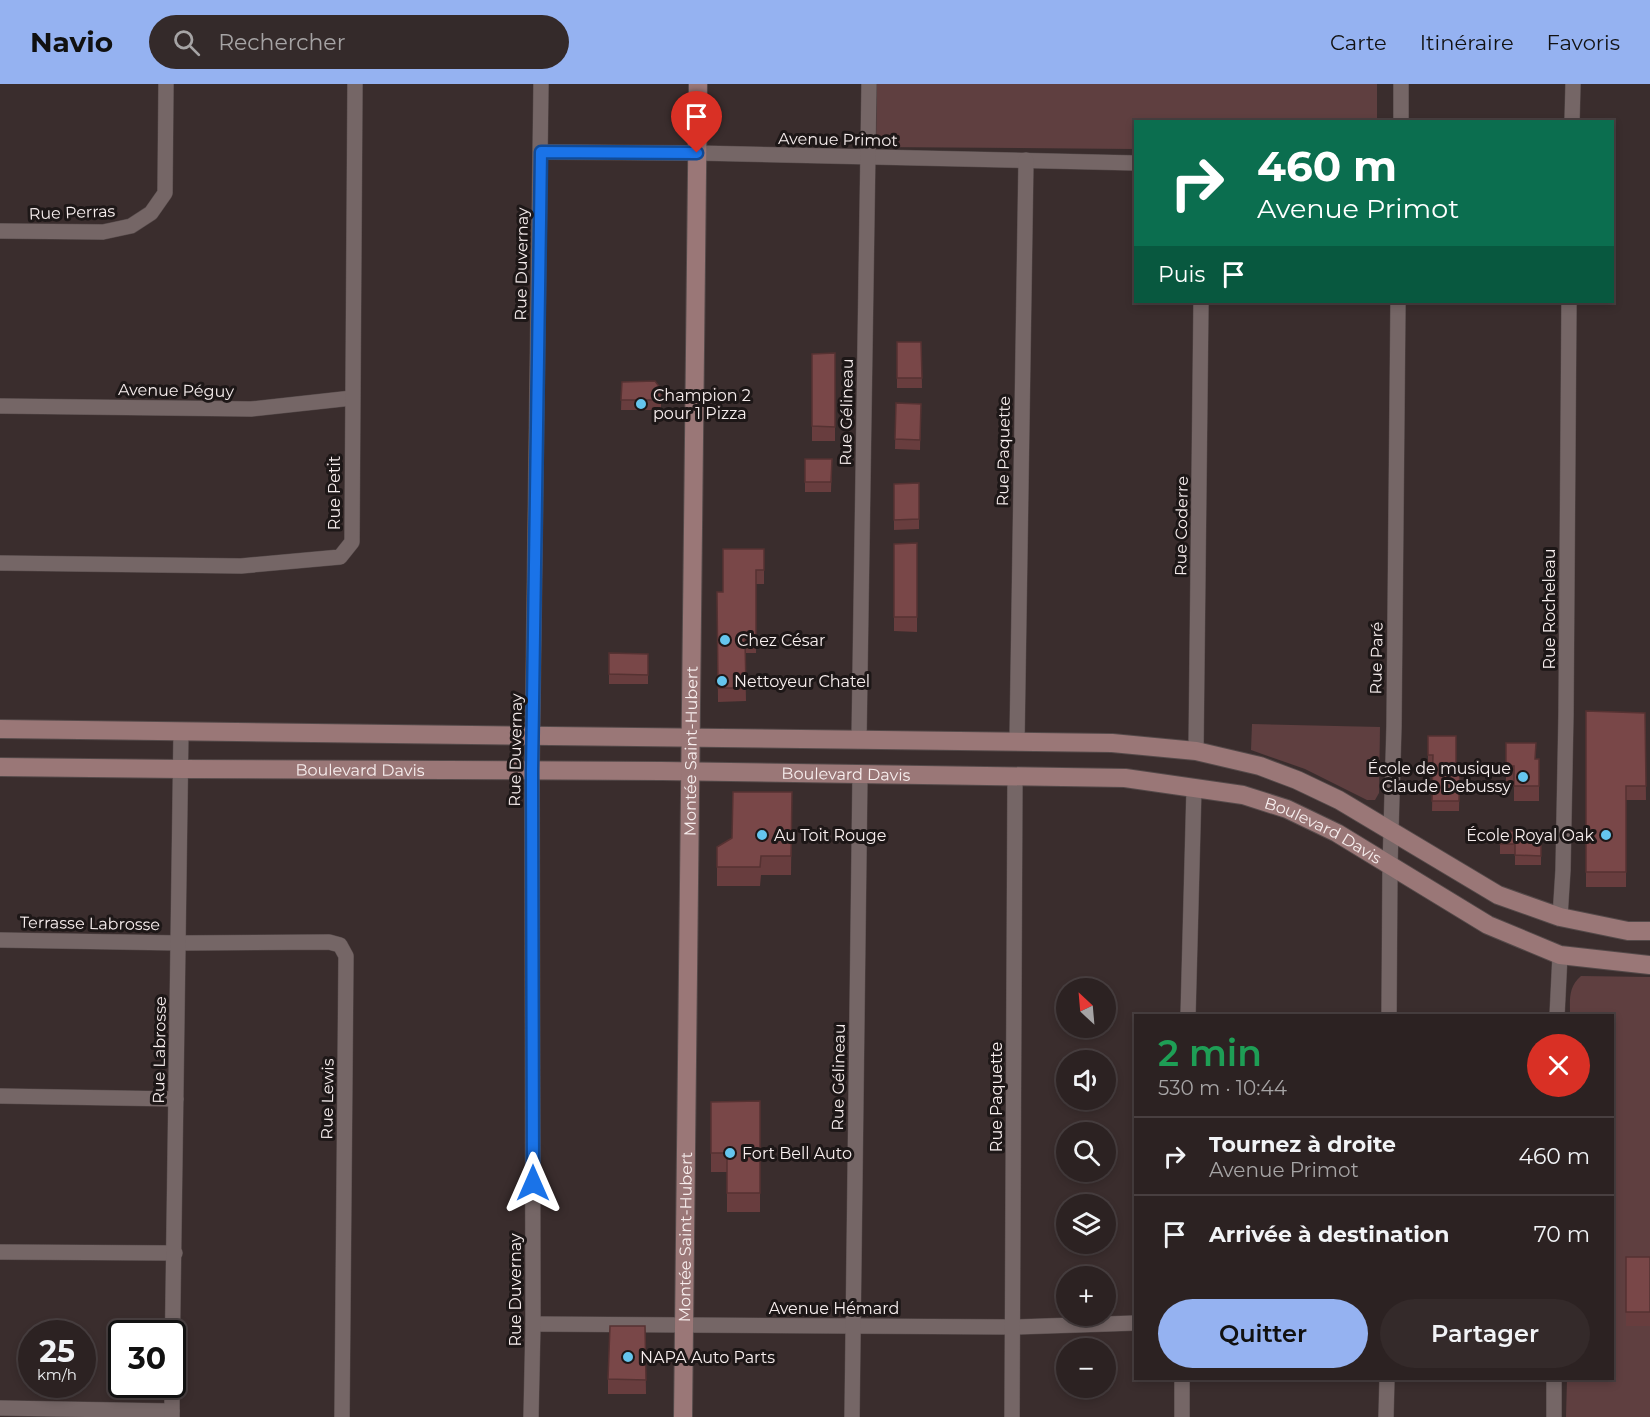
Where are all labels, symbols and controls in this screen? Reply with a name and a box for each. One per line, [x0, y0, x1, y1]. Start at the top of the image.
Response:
search box [149, 15, 569, 69]
text: Navio [30, 25, 113, 59]
icon: search [170, 26, 203, 59]
text: Rechercher [218, 29, 345, 56]
text: Carte [1330, 30, 1387, 55]
text: Itinéraire [1420, 30, 1514, 55]
text: Favoris [1547, 30, 1620, 55]
pin [671, 91, 722, 153]
icon: arrive [680, 100, 713, 133]
street label: Avenue Primot [778, 129, 899, 150]
text: 460 m [1257, 140, 1397, 192]
icon: right [1158, 144, 1236, 222]
text: Avenue Primot [1257, 192, 1459, 225]
street label: Rue Perras [28, 201, 116, 224]
street label: Rue Duvernay [511, 207, 532, 321]
icon: arrive [1217, 258, 1250, 291]
text: Puis [1158, 261, 1205, 288]
street label: Rue Gélineau [836, 358, 857, 466]
street label: Avenue Péguy [118, 380, 234, 401]
place label: Champion 2 pour 1 Pizza [653, 386, 751, 423]
street label: Rue Paquette [993, 396, 1014, 506]
marker: Champion 2 pour 1 Pizza [634, 397, 648, 411]
street label: Rue Petit [325, 455, 344, 530]
street label: Rue Coderre [1171, 476, 1192, 576]
street label: Rue Rocheleau [1540, 548, 1559, 670]
street label: Rue Paré [1366, 621, 1387, 695]
place label: Chez César [737, 631, 825, 650]
marker: Chez César [718, 633, 732, 647]
street label: Montée Saint-Hubert [681, 665, 701, 836]
place label: Nettoyeur Chatel [734, 672, 870, 691]
marker: Nettoyeur Chatel [715, 674, 729, 688]
street label: Rue Duvernay [505, 693, 526, 807]
place label: École de musique Claude Debussy [1368, 759, 1511, 796]
street label: Boulevard Davis [295, 760, 425, 780]
street label: Boulevard Davis [781, 764, 911, 785]
marker: École de musique Claude Debussy [1516, 770, 1530, 784]
street label: Boulevard Davis [1262, 793, 1385, 868]
place label: Au Toit Rouge [774, 826, 886, 845]
place label: École Royal Oak [1466, 826, 1594, 845]
marker: Au Toit Rouge [755, 828, 769, 842]
marker: École Royal Oak [1599, 828, 1613, 842]
street label: Terrasse Labrosse [20, 913, 160, 934]
north arrow [1056, 978, 1116, 1038]
map controls [1056, 978, 1116, 1398]
street label: Rue Labrosse [149, 996, 170, 1104]
street label: Rue Gélineau [828, 1023, 849, 1131]
text: 2 min [1158, 1031, 1262, 1075]
button: close [1527, 1034, 1590, 1097]
street label: Rue Paquette [987, 1042, 1006, 1152]
button: sound [1056, 1050, 1116, 1110]
street label: Rue Lewis [317, 1058, 338, 1140]
text: 530 m · 10:44 [1158, 1076, 1287, 1100]
button: search [1056, 1122, 1116, 1182]
text: Tournez à droite [1209, 1131, 1396, 1158]
icon: right [1158, 1140, 1191, 1173]
text: 460 m [1518, 1143, 1590, 1170]
place label: Fort Bell Auto [742, 1144, 852, 1163]
marker: Fort Bell Auto [723, 1146, 737, 1160]
position arrow [501, 1151, 565, 1215]
street label: Montée Saint-Hubert [675, 1151, 696, 1322]
text: Avenue Primot [1209, 1158, 1359, 1182]
button: layers [1056, 1194, 1116, 1254]
icon: arrive [1158, 1218, 1191, 1251]
text: Arrivée à destination [1209, 1221, 1449, 1248]
text: 70 m [1534, 1221, 1590, 1248]
street label: Rue Duvernay [506, 1233, 525, 1347]
button: + [1056, 1266, 1116, 1326]
street label: Avenue Hémard [769, 1299, 899, 1318]
button: Quitter [1158, 1299, 1368, 1368]
button: Partager [1380, 1299, 1590, 1368]
speed limit sign: 30 [108, 1320, 186, 1398]
text: 25 [39, 1333, 75, 1370]
button: − [1056, 1338, 1116, 1398]
place label: NAPA Auto Parts [640, 1348, 775, 1367]
marker: NAPA Auto Parts [621, 1350, 635, 1364]
text: km/h [37, 1365, 77, 1384]

